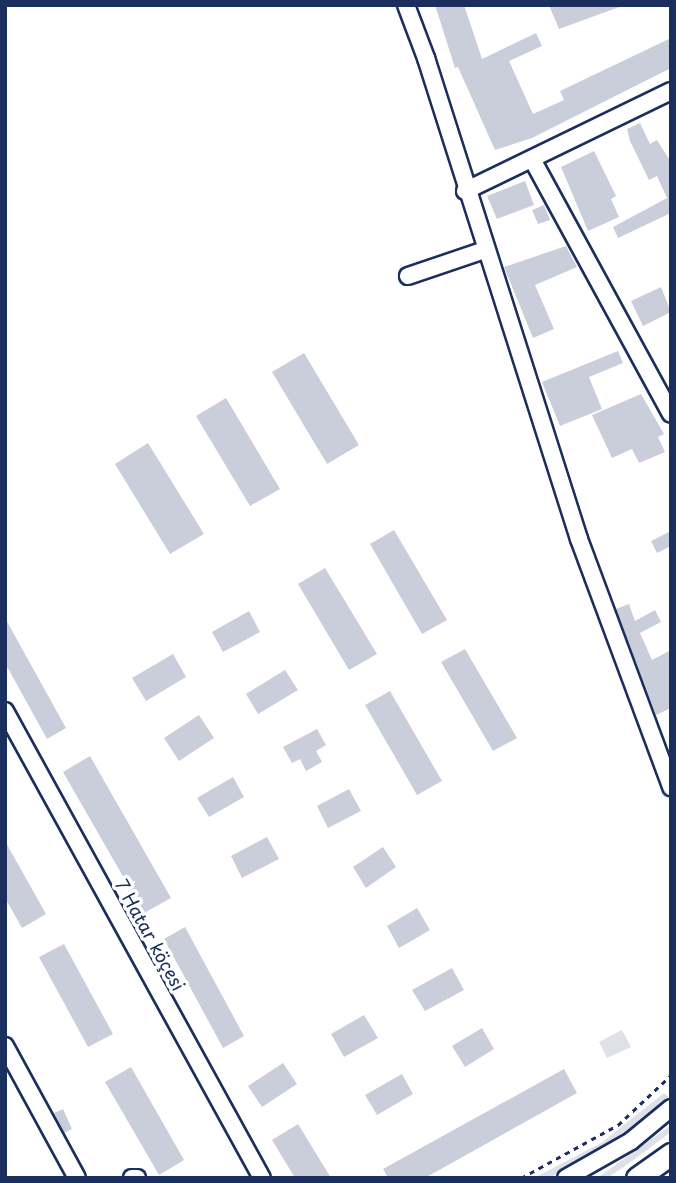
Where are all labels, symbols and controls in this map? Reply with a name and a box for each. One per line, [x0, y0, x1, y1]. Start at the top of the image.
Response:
street label: 7 Hatar köçesi [110, 875, 190, 995]

